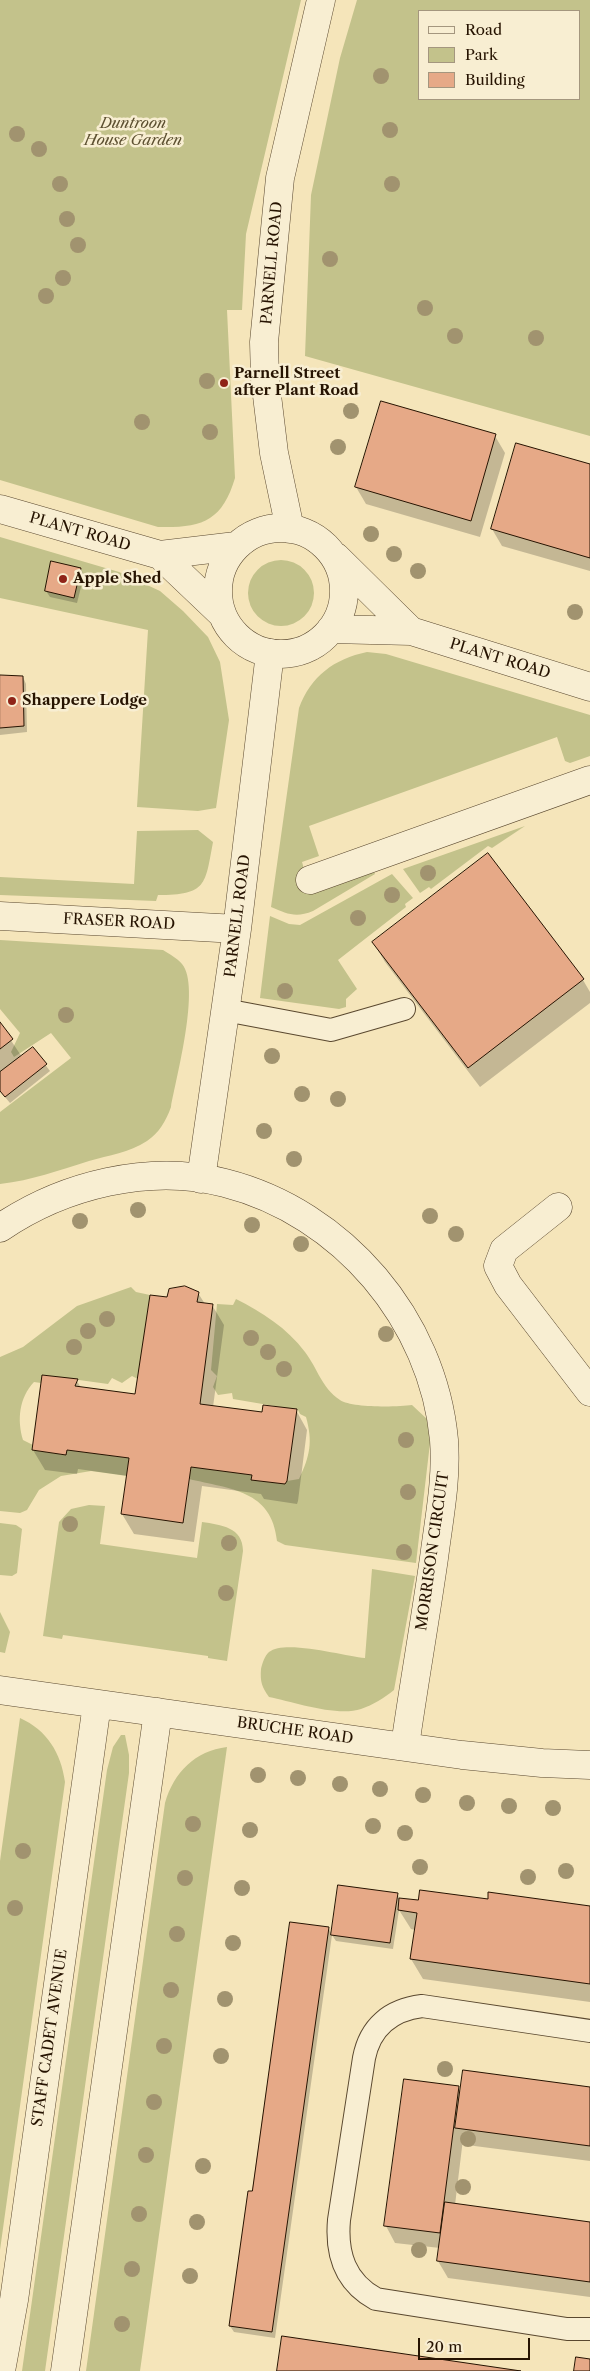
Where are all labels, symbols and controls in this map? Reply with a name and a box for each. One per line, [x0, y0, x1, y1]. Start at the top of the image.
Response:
legend [418, 10, 580, 100]
text: Road [465, 20, 502, 39]
text: Park [465, 45, 498, 64]
text: Building [465, 70, 525, 89]
park label: Duntroon House Garden [84, 115, 182, 150]
street label: PARNELL ROAD [258, 201, 286, 325]
place label: Parnell Street after Plant Road [234, 365, 359, 400]
marker: Parnell Street after Plant Road [218, 377, 230, 389]
street label: PLANT ROAD [27, 509, 133, 555]
place label: Apple Shed [73, 570, 162, 588]
marker: Apple Shed [57, 573, 69, 585]
street label: PLANT ROAD [447, 635, 553, 683]
place label: Shappere Lodge [22, 692, 147, 710]
marker: Shappere Lodge [6, 695, 18, 707]
street label: PARNELL ROAD [222, 854, 254, 978]
street label: FRASER ROAD [63, 910, 175, 934]
street label: MORRISON CIRCUIT [413, 1470, 453, 1632]
street label: BRUCHE ROAD [236, 1714, 354, 1748]
street label: STAFF CADET AVENUE [29, 1948, 71, 2128]
scale bar [420, 2328, 532, 2360]
text: 20 m [426, 2337, 462, 2356]

